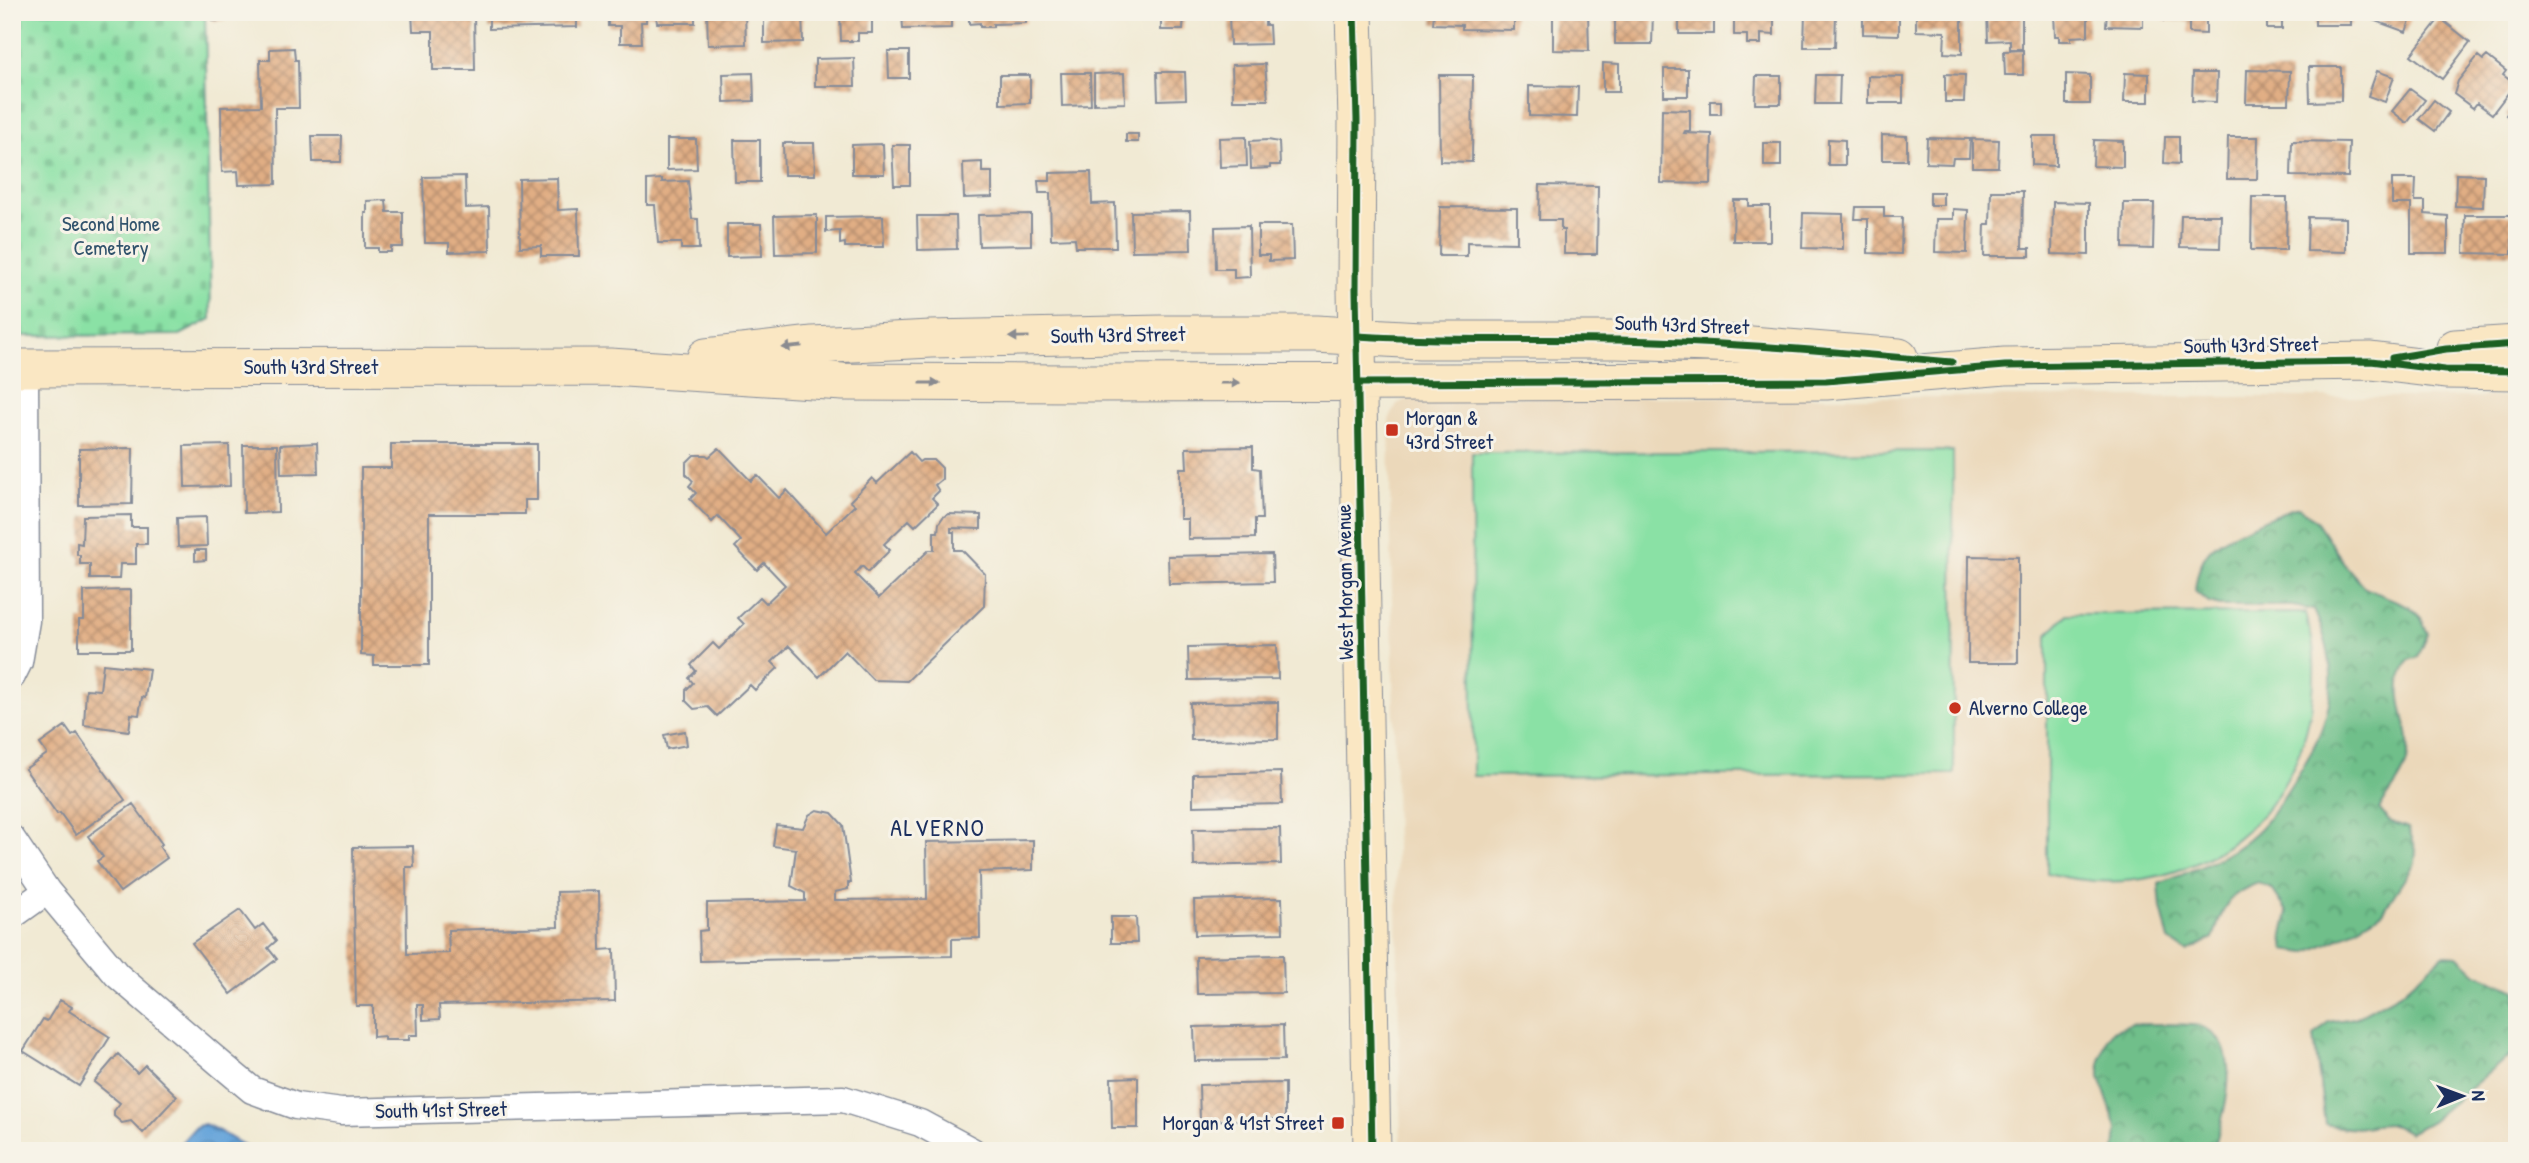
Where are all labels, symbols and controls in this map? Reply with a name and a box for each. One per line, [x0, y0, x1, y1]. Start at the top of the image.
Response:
park label: Second Home Cemetery [62, 209, 160, 262]
street label: South 43rd Street [1614, 308, 1751, 341]
street label: South 43rd Street [1050, 319, 1186, 350]
street label: South 43rd Street [2183, 329, 2319, 360]
one-way arrow [1008, 332, 1030, 343]
one-way arrow [781, 342, 803, 353]
street label: South 43rd Street [244, 352, 379, 381]
one-way arrow [919, 377, 941, 388]
one-way arrow [1220, 377, 1242, 389]
place label: Morgan & 43rd Street [1406, 403, 1494, 456]
marker: Morgan & 43rd Street [1384, 422, 1400, 438]
street label: West Morgan Avenue [1329, 504, 1360, 660]
place label: Alverno College [1969, 693, 2088, 722]
marker: Alverno College [1947, 700, 1963, 716]
district label: ALVERNO [890, 811, 986, 843]
north arrow [2428, 1062, 2498, 1132]
text: N [2466, 1090, 2492, 1101]
street label: South 41st Street [375, 1094, 508, 1125]
place label: Morgan & 41st Street [1163, 1108, 1325, 1137]
marker: Morgan & 41st Street [1330, 1115, 1346, 1131]

